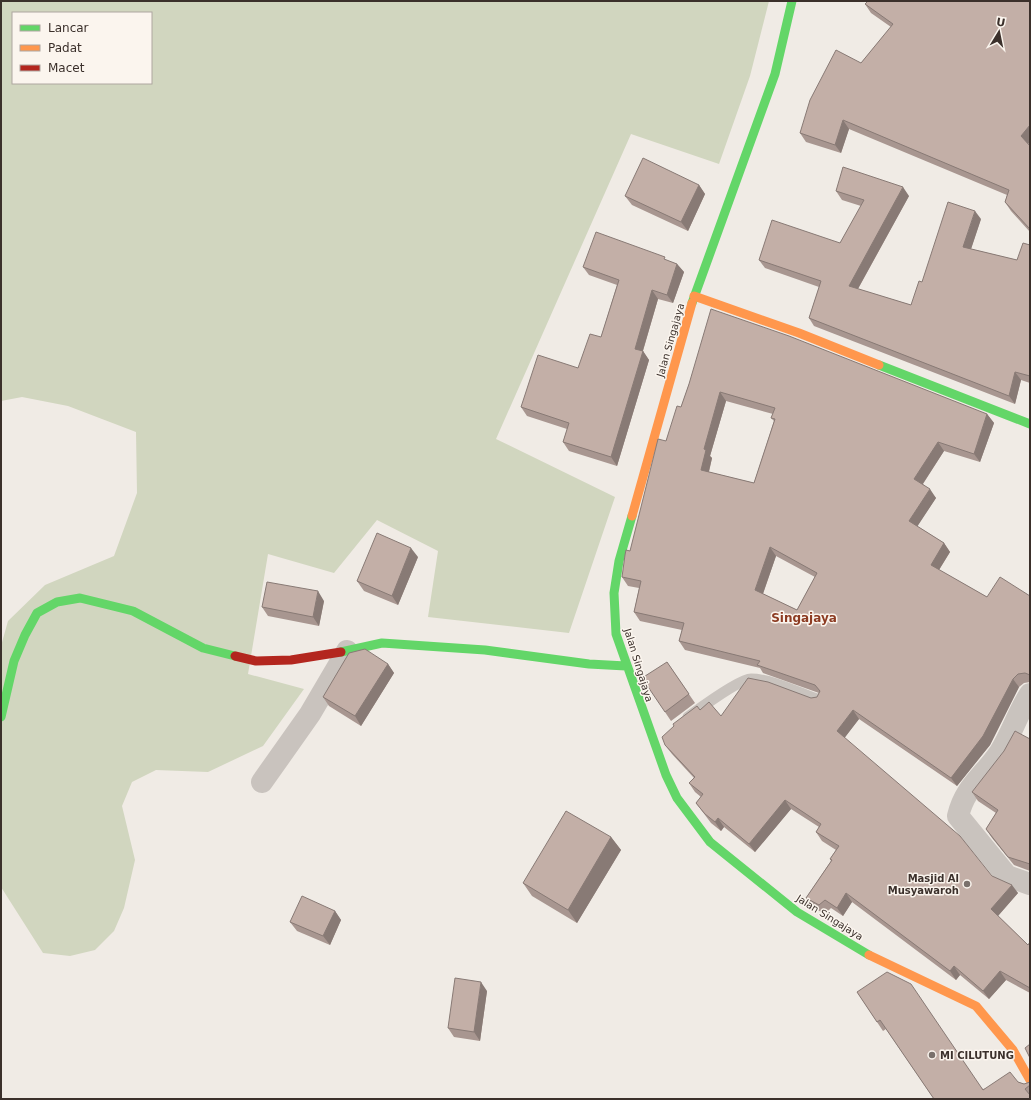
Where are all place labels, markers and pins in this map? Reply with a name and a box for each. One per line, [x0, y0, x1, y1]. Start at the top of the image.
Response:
place label: Masjid Al Musyawaroh [888, 873, 959, 896]
marker: Masjid Al Musyawaroh [962, 879, 972, 889]
marker: MI CILUTUNG [927, 1050, 937, 1060]
place label: MI CILUTUNG [940, 1050, 1014, 1061]

